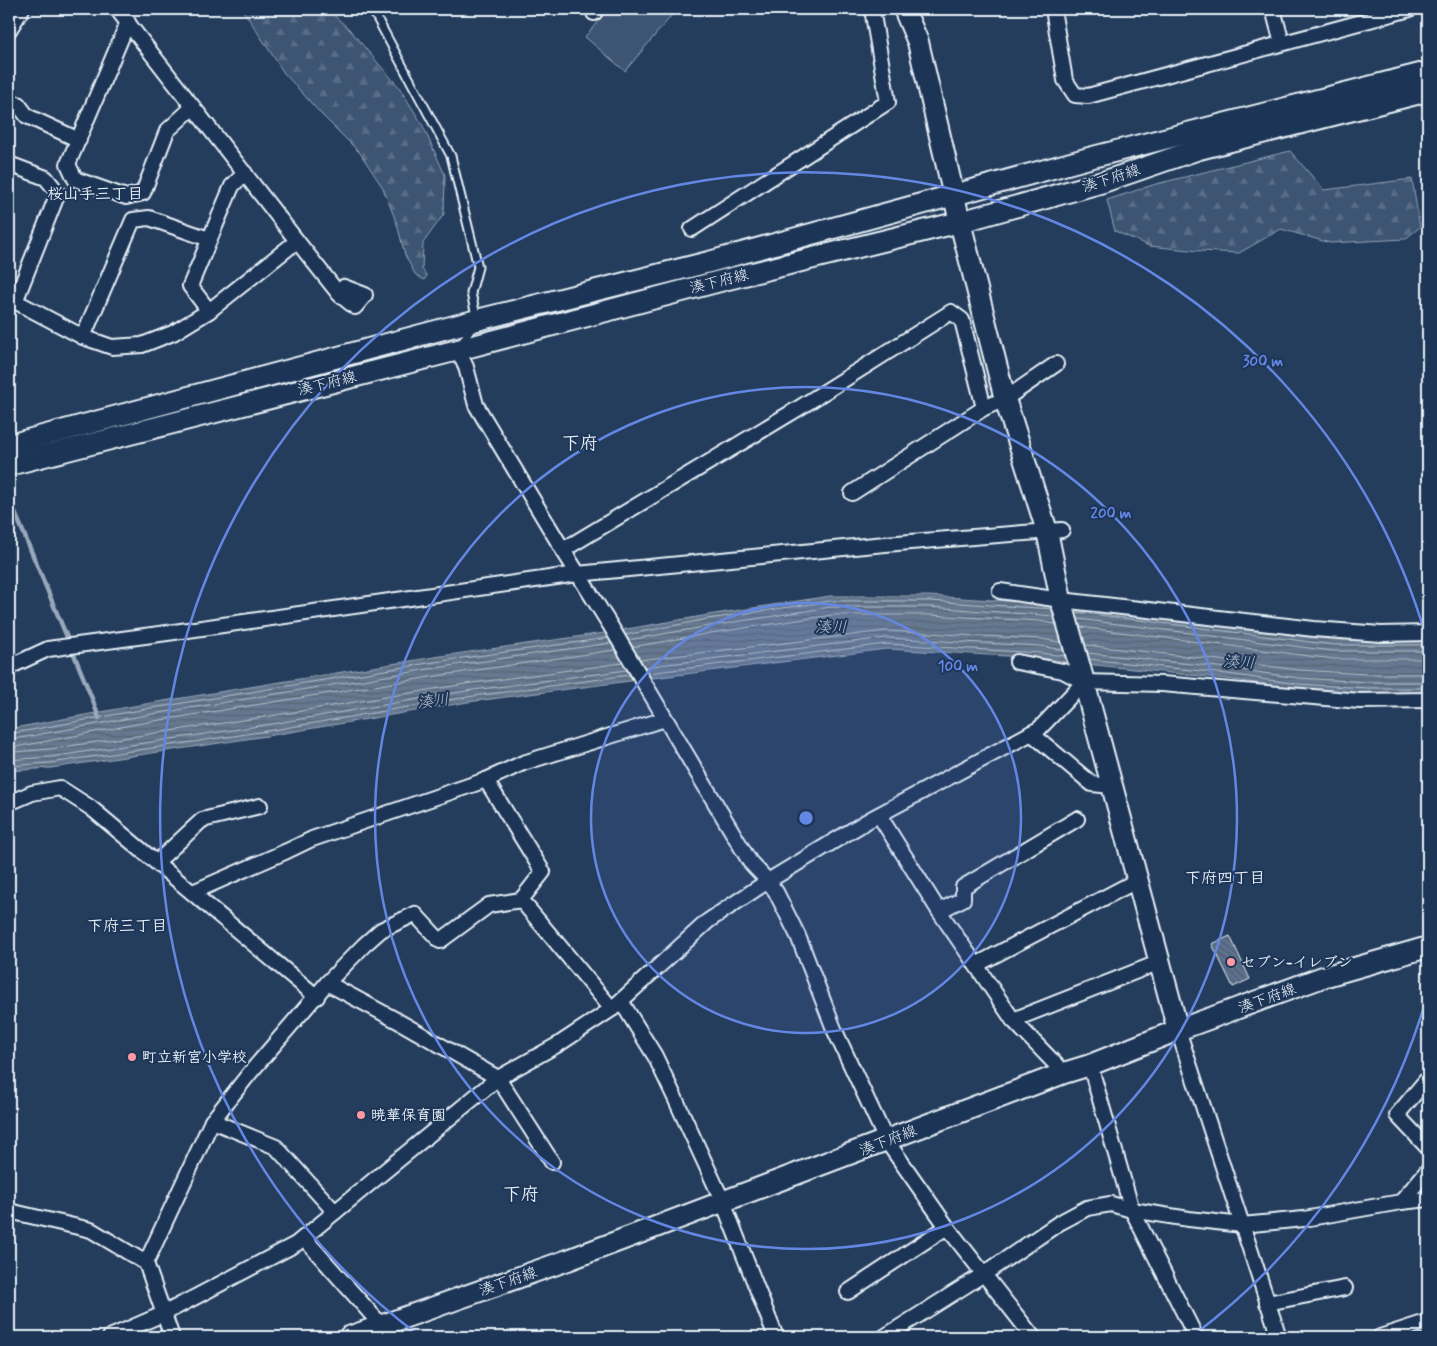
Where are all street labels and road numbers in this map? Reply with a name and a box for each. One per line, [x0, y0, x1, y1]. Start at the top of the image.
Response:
street label: 湊下府線 [1080, 160, 1143, 198]
street label: 湊下府線 [688, 265, 751, 299]
street label: 湊下府線 [296, 367, 359, 401]
street label: 湊下府線 [1236, 979, 1299, 1019]
street label: 湊下府線 [857, 1121, 920, 1161]
street label: 湊下府線 [477, 1263, 540, 1301]

